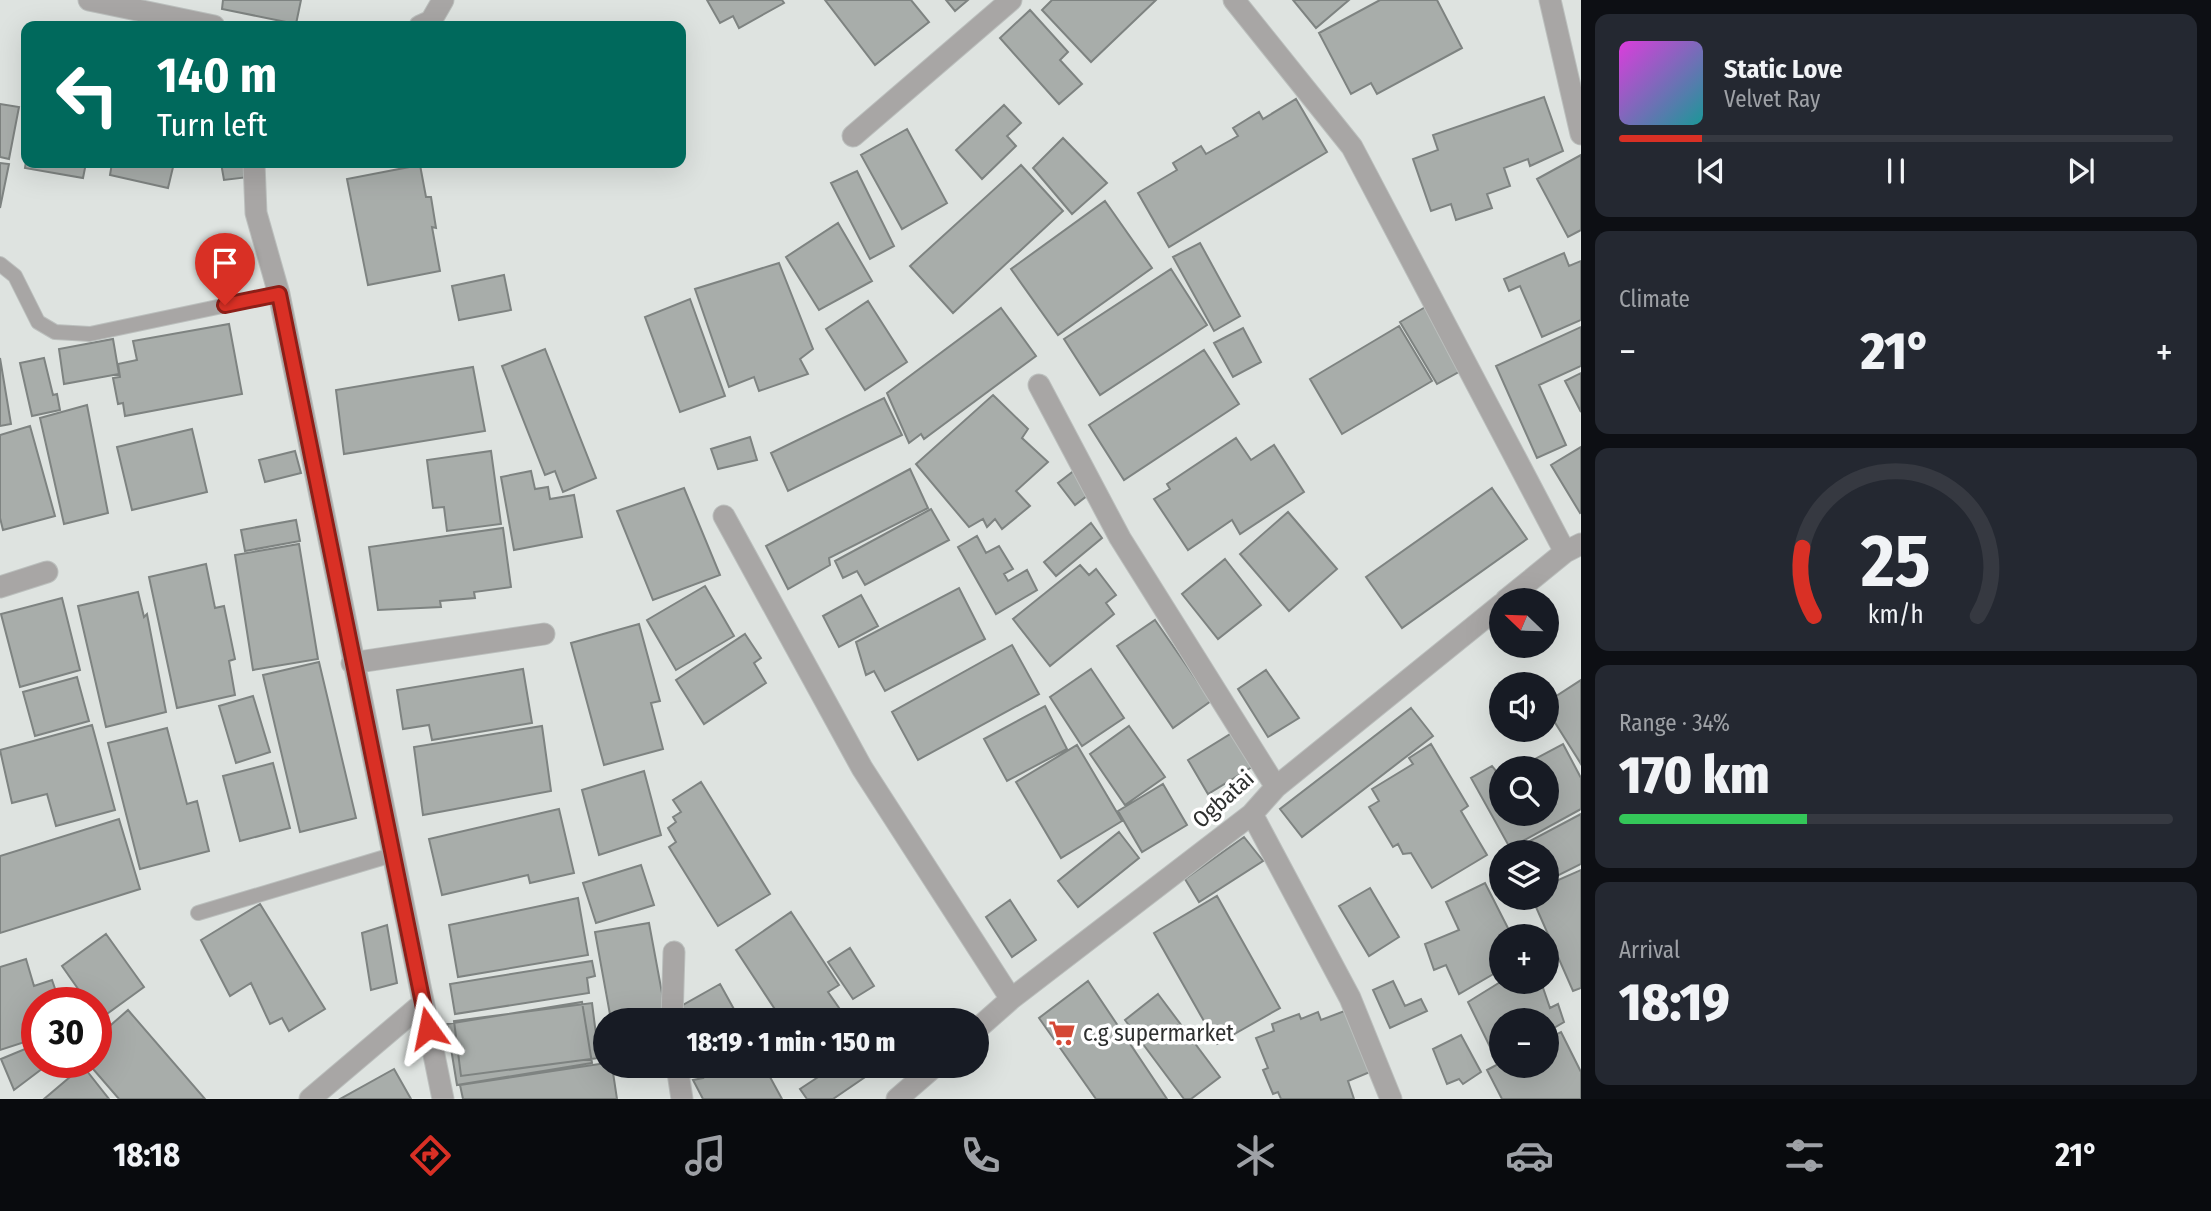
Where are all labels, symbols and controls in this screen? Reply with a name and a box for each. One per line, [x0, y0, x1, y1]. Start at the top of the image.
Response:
text: 140 m [157, 46, 277, 105]
icon: left [42, 49, 133, 140]
text: Static Love [1724, 54, 1842, 85]
text: Velvet Ray [1724, 85, 1820, 113]
text: Turn left [157, 106, 267, 144]
icon: previous [1692, 152, 1730, 190]
icon: pause [1877, 152, 1915, 190]
icon: next [2062, 152, 2100, 190]
pin [195, 233, 255, 305]
icon: arrive [206, 244, 244, 282]
text: Climate [1619, 285, 1690, 313]
text: 21° [1861, 320, 1931, 383]
text: − [1619, 329, 1636, 375]
text: + [2156, 329, 2173, 375]
text: 25 [1860, 518, 1931, 605]
north arrow [1489, 588, 1559, 658]
map controls [1489, 588, 1559, 1078]
text: km/h [1868, 599, 1924, 629]
button: sound [1489, 672, 1559, 742]
text: Range · 34% [1619, 709, 1730, 737]
text: 170 km [1619, 744, 1770, 807]
button: search [1489, 756, 1559, 826]
street label: Ogbatai [1187, 764, 1259, 834]
button: layers [1489, 840, 1559, 910]
button: + [1489, 924, 1559, 994]
text: Arrival [1619, 936, 1680, 964]
text: 18:19 [1619, 971, 1730, 1034]
speed limit sign: 30 [21, 987, 112, 1078]
position arrow [391, 991, 465, 1065]
button: − [1489, 1008, 1559, 1078]
supermarket icon: c.g supermarket [1047, 1018, 1077, 1048]
place label: c.g supermarket [1083, 1019, 1234, 1047]
text: 18:19 · 1 min · 150 m [687, 1027, 895, 1058]
icon: directions [406, 1131, 455, 1180]
icon: music [681, 1131, 730, 1180]
icon: phone [956, 1131, 1005, 1180]
icon: climate [1231, 1131, 1280, 1180]
icon: car [1505, 1131, 1554, 1180]
icon: filters [1780, 1131, 1829, 1180]
text: 18:18 [113, 1136, 180, 1174]
text: 21° [2055, 1136, 2098, 1174]

